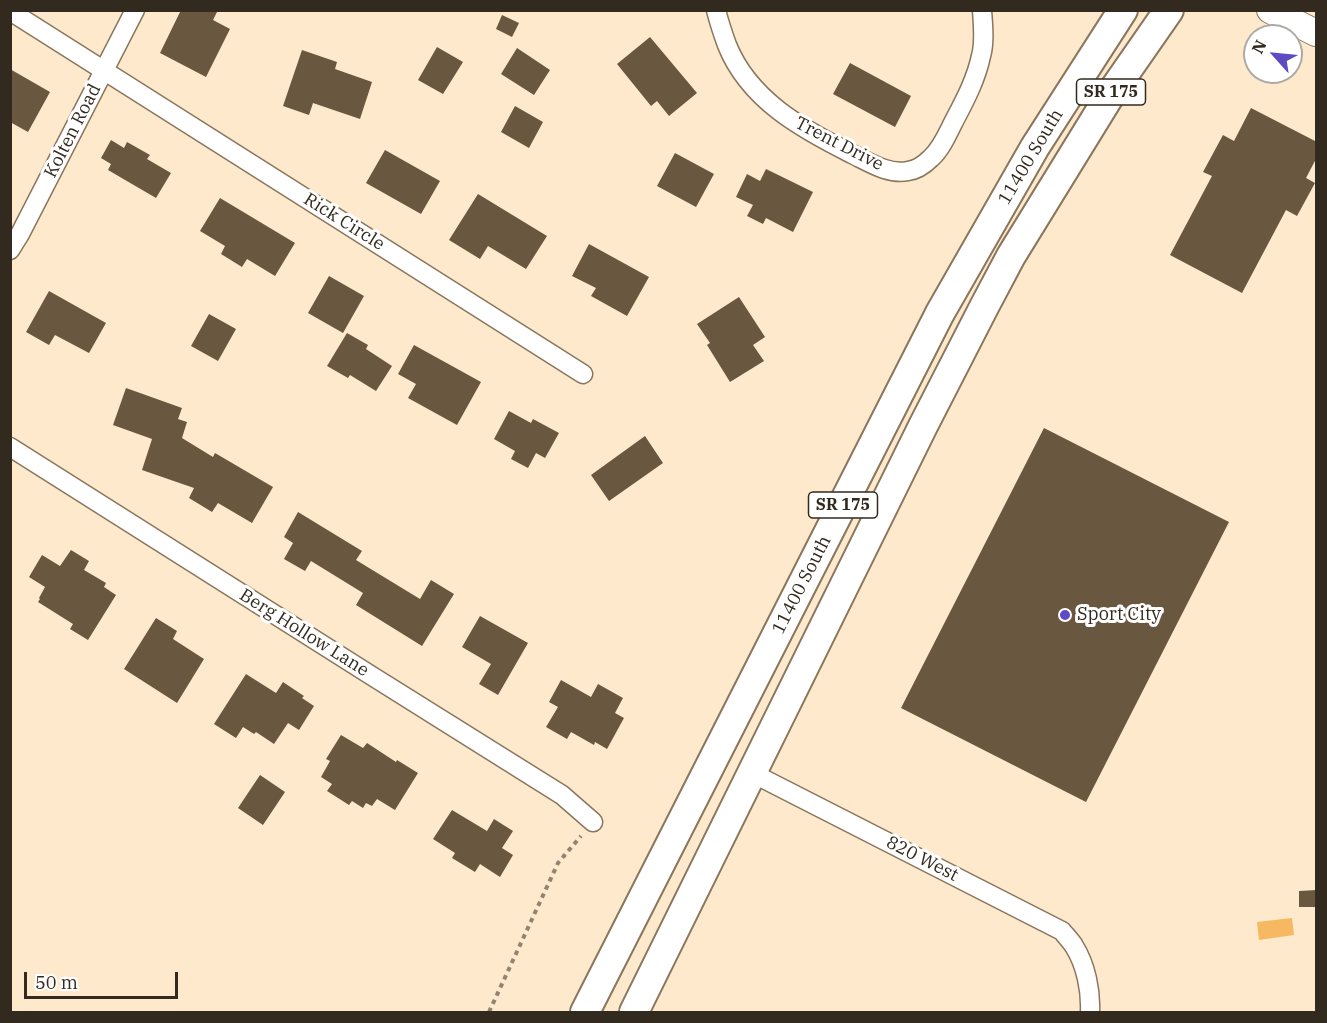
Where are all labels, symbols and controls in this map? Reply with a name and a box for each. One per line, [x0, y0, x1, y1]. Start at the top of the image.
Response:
north arrow [1243, 24, 1303, 84]
text: N [1247, 37, 1271, 57]
road number: SR 175 [1076, 79, 1146, 105]
street label: Kolten Road [40, 80, 106, 182]
street label: 11400 South [994, 105, 1068, 209]
street label: Trent Drive [791, 112, 887, 176]
street label: Rick Circle [300, 189, 388, 255]
road number: SR 175 [808, 492, 878, 518]
street label: 11400 South [768, 532, 836, 638]
street label: Berg Hollow Lane [235, 584, 373, 682]
place label: Sport City [1077, 604, 1161, 626]
marker: Sport City [1058, 608, 1072, 622]
street label: 820 West [882, 832, 962, 886]
scale bar [27, 960, 182, 998]
text: 50 m [35, 971, 78, 994]

